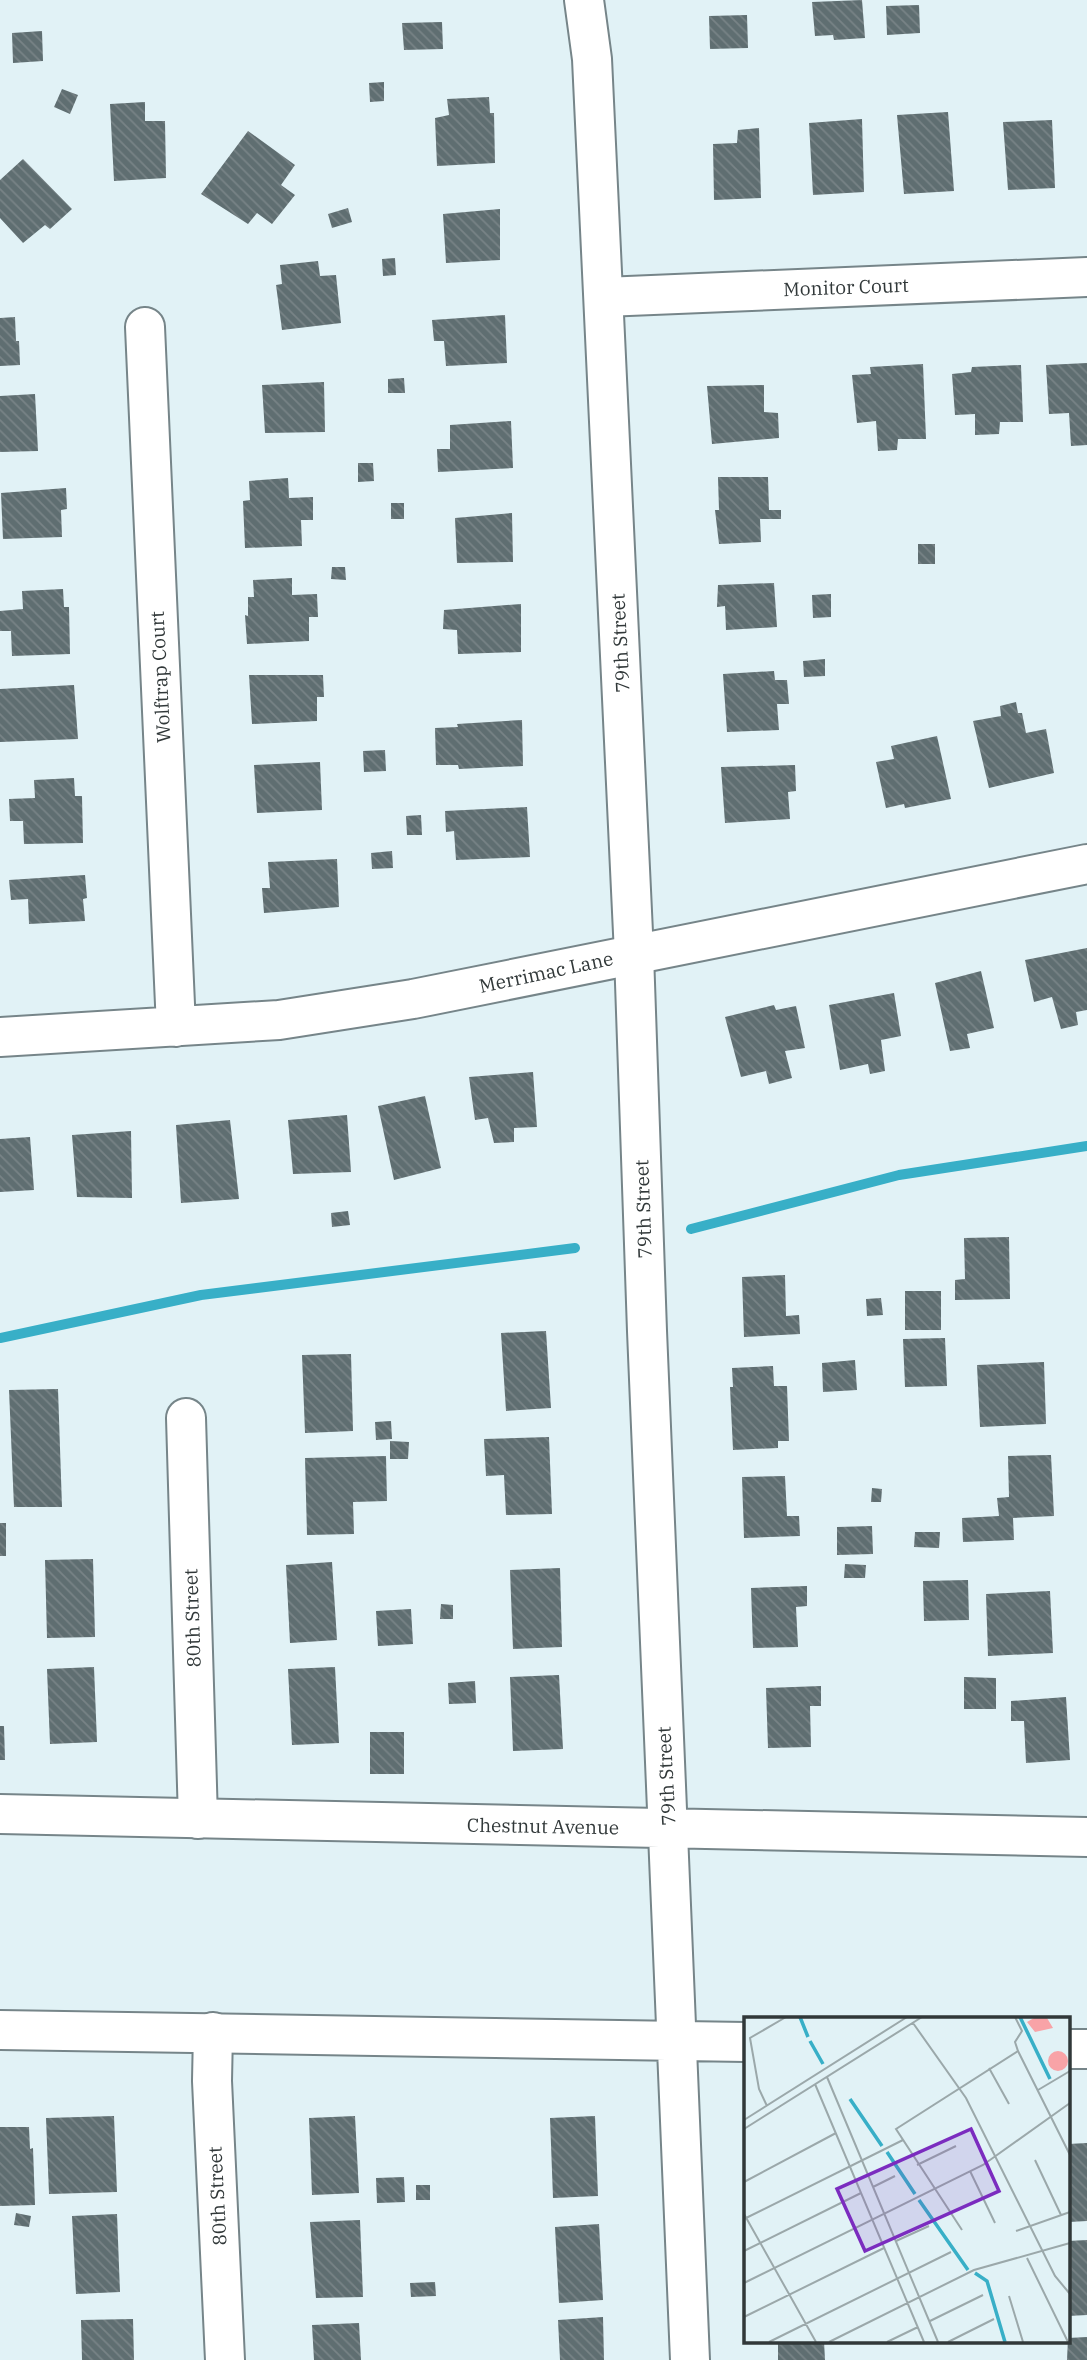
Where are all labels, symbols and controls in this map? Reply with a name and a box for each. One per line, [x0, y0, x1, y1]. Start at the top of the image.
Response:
street label: Monitor Court [783, 273, 909, 301]
street label: 79th Street [605, 593, 635, 693]
street label: Wolftrap Court [145, 610, 175, 744]
street label: Merrimac Lane [477, 946, 615, 998]
street label: 79th Street [629, 1159, 657, 1259]
street label: 80th Street [178, 1568, 206, 1668]
street label: 79th Street [651, 1726, 681, 1826]
street label: Chestnut Avenue [467, 1813, 619, 1839]
inset map [744, 2017, 1070, 2342]
street label: 80th Street [202, 2146, 232, 2246]

